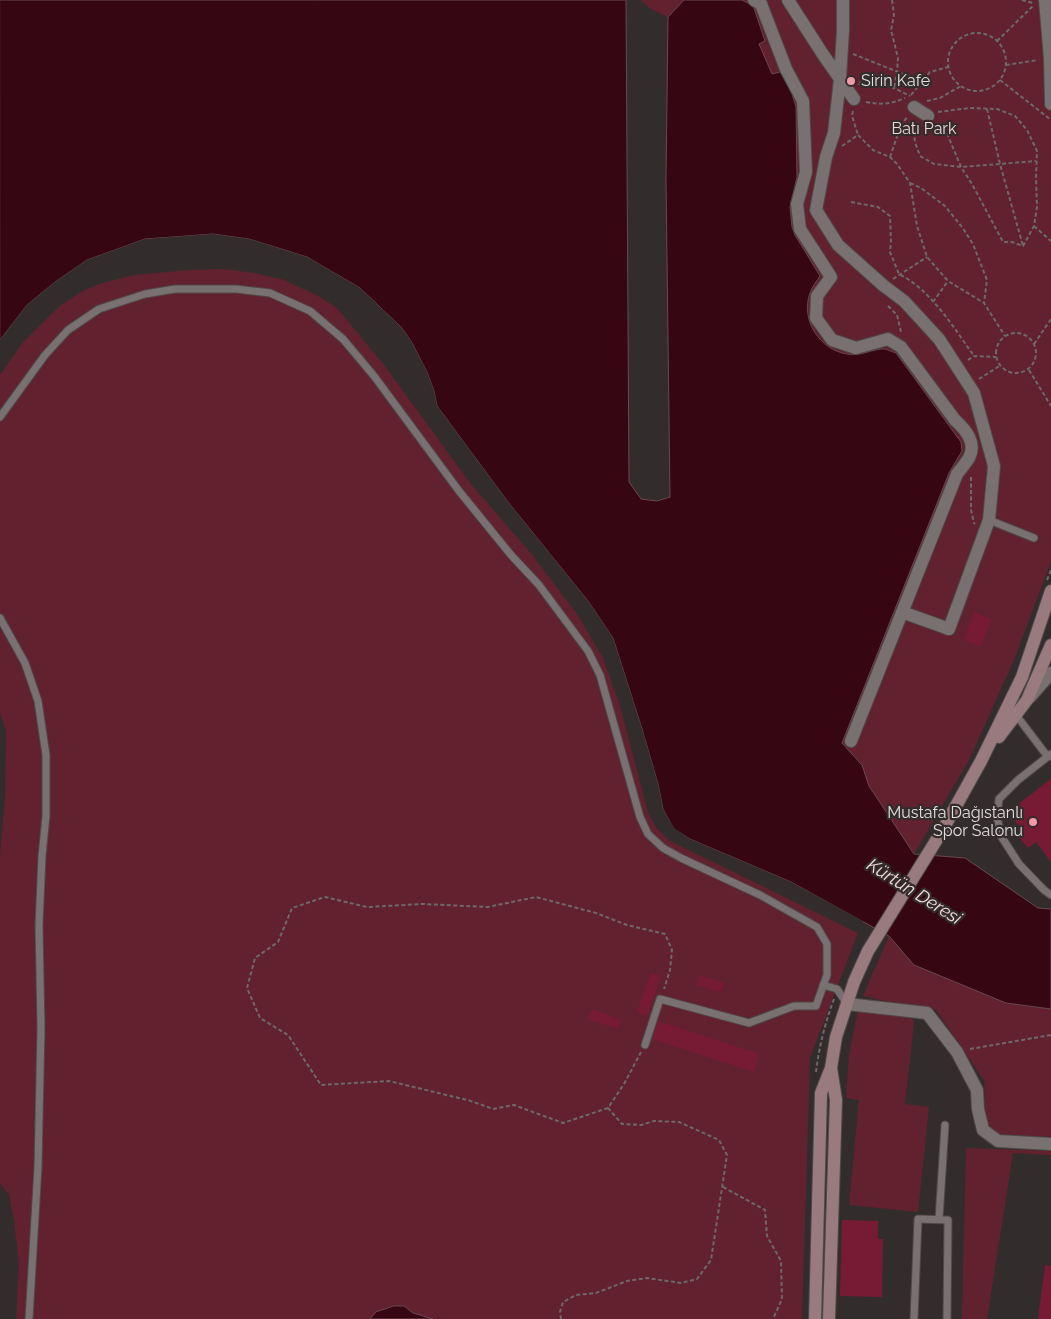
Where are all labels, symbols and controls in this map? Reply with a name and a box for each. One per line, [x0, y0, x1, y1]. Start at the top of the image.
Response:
place label: Sirin Kafe [861, 71, 930, 91]
marker: Sirin Kafe [845, 75, 857, 87]
park label: Batı Park [892, 119, 956, 139]
place label: Mustafa Dağıstanlı Spor Salonu [887, 803, 1023, 841]
marker: Mustafa Dağıstanlı Spor Salonu [1027, 816, 1039, 828]
water label: Kürtün Deresi [863, 854, 965, 930]

